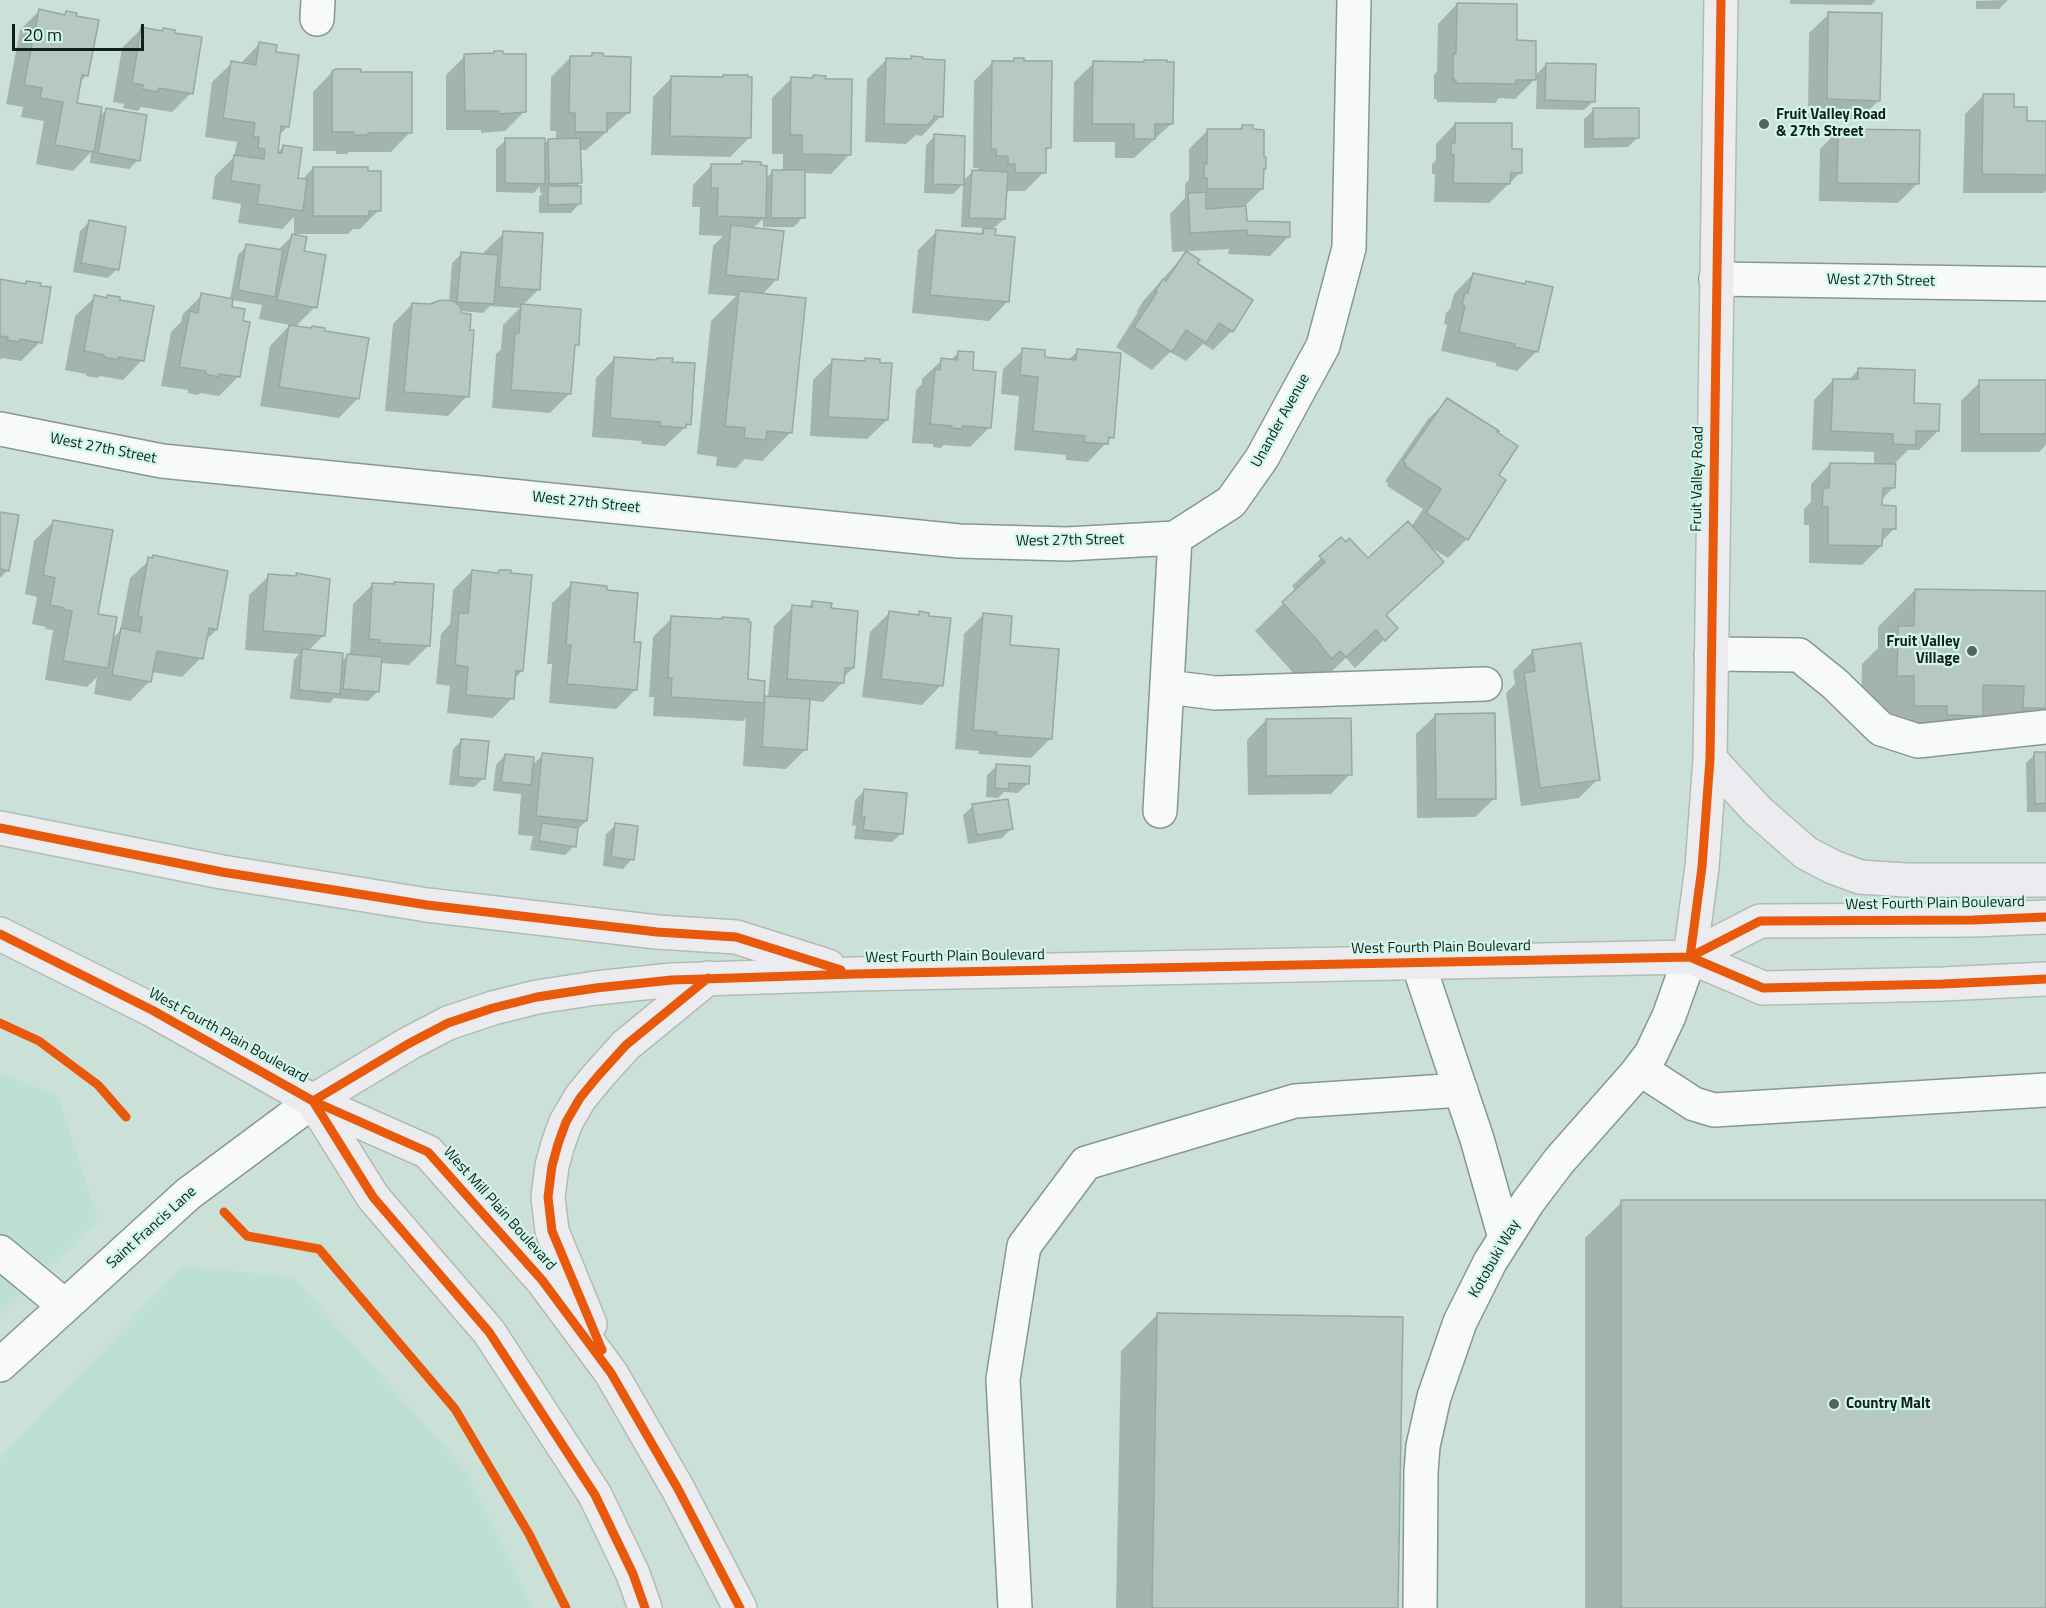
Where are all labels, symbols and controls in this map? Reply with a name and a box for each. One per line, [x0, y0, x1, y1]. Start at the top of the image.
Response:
scale bar [15, 12, 147, 50]
text: 20 m [23, 21, 62, 48]
place label: Fruit Valley Road & 27th Street [1776, 106, 1886, 141]
marker: Fruit Valley Road & 27th Street [1757, 117, 1771, 131]
street label: West 27th Street [1827, 271, 1935, 291]
street label: Unander Avenue [1248, 371, 1314, 471]
street label: Fruit Valley Road [1688, 426, 1708, 532]
street label: West 27th Street [48, 430, 158, 468]
street label: West 27th Street [531, 488, 641, 518]
street label: West 27th Street [1016, 531, 1124, 551]
place label: Fruit Valley Village [1886, 633, 1960, 668]
marker: Fruit Valley Village [1965, 644, 1979, 658]
street label: West Fourth Plain Boulevard [1845, 893, 2025, 915]
street label: West Fourth Plain Boulevard [1351, 937, 1531, 959]
street label: West Fourth Plain Boulevard [865, 946, 1045, 968]
street label: West Fourth Plain Boulevard [145, 985, 311, 1087]
street label: West Mill Plain Boulevard [439, 1143, 559, 1275]
street label: Saint Francis Lane [104, 1183, 200, 1273]
street label: Kotobuki Way [1466, 1217, 1524, 1301]
place label: Country Malt [1846, 1395, 1930, 1413]
marker: Country Malt [1827, 1397, 1841, 1411]

